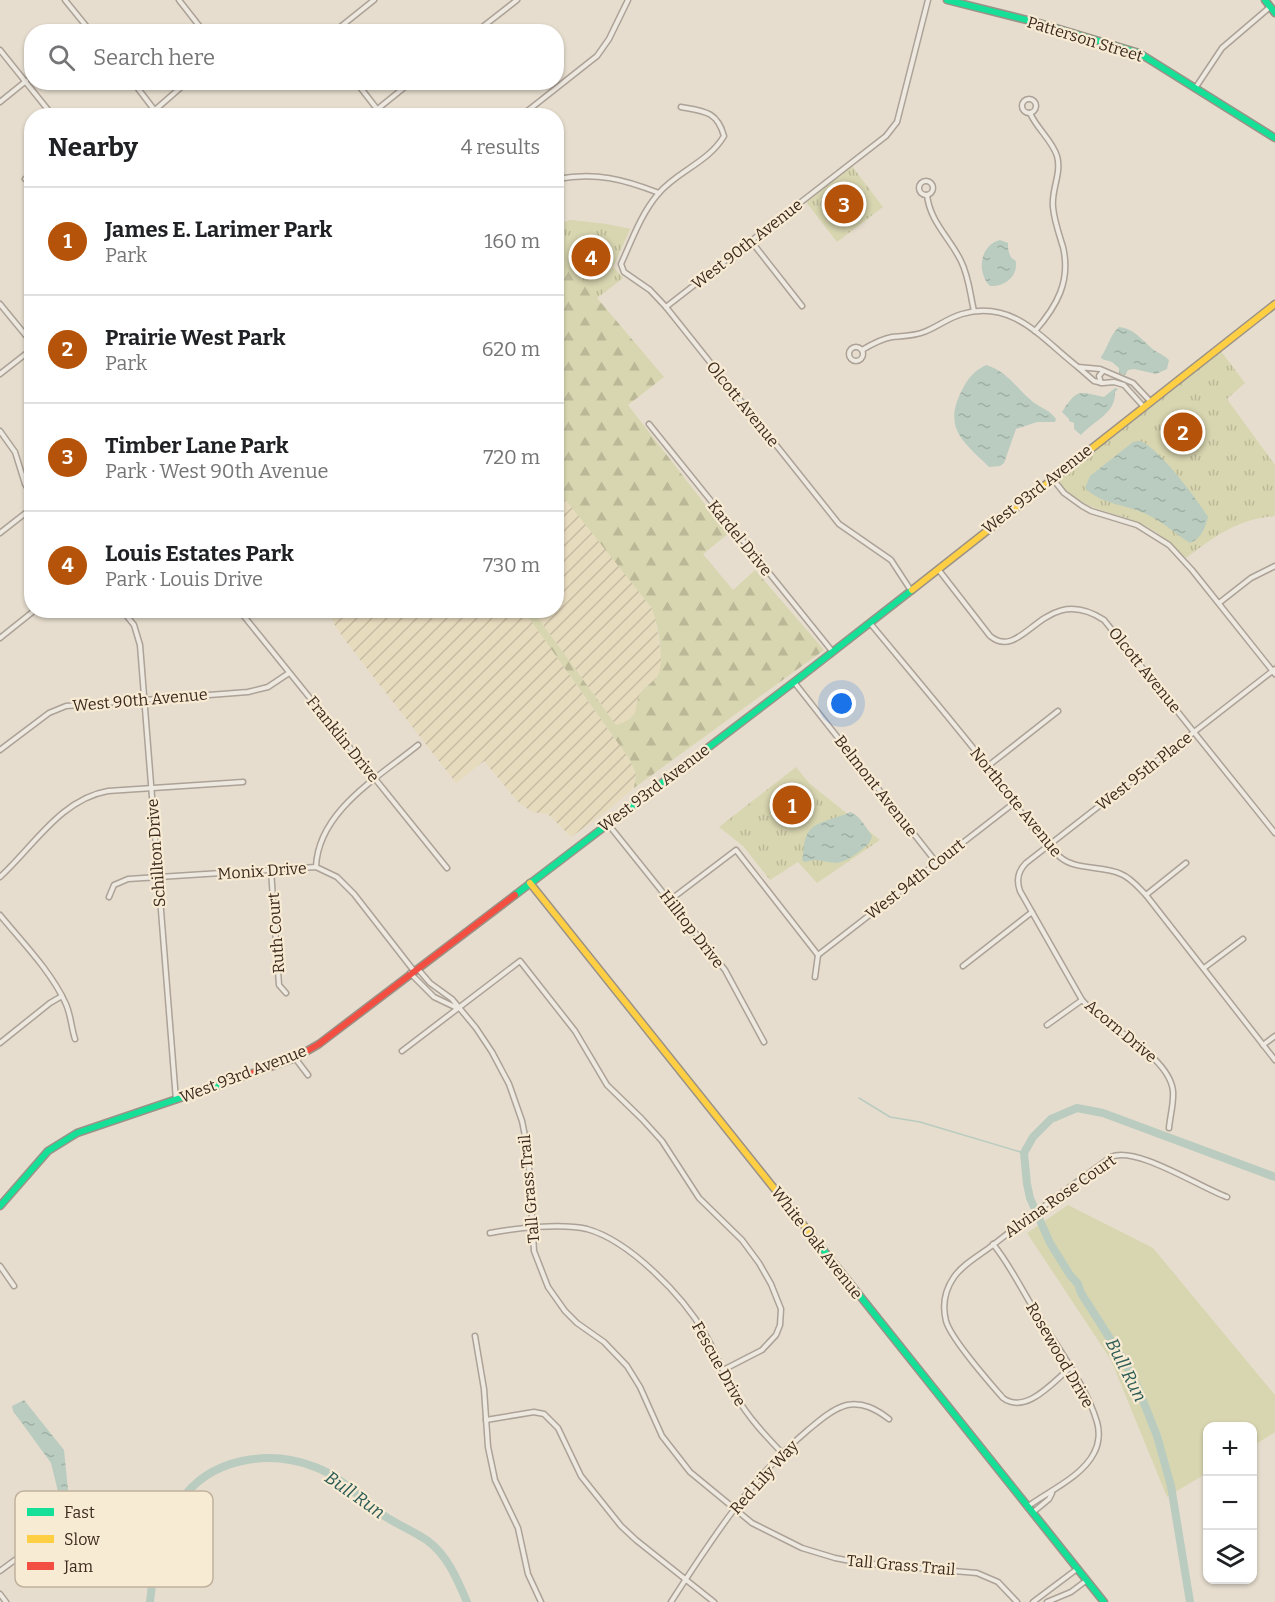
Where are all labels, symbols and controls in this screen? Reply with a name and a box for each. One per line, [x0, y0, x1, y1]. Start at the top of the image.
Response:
street label: Patterson Street [1025, 12, 1145, 66]
search box [24, 24, 564, 90]
icon: search [45, 41, 78, 74]
text: Search here [93, 44, 215, 71]
text: Nearby [48, 132, 138, 163]
text: 4 results [461, 135, 540, 159]
pin: 3 [824, 182, 864, 226]
street label: West 90th Avenue [688, 195, 806, 293]
text: James E. Larimer Park [105, 216, 332, 243]
text: 1 [63, 229, 72, 253]
text: 160 m [484, 229, 540, 253]
pin: 4 [572, 234, 610, 280]
text: Park [105, 243, 147, 267]
text: Prairie West Park [105, 324, 286, 351]
text: 2 [62, 337, 73, 361]
text: 620 m [482, 337, 540, 361]
text: Park [105, 351, 147, 375]
street label: Olcott Avenue [703, 357, 783, 451]
pin: 2 [1164, 410, 1202, 454]
text: Timber Lane Park [105, 432, 289, 459]
street label: West 93rd Avenue [978, 440, 1096, 538]
text: 3 [62, 445, 73, 469]
text: 720 m [483, 445, 540, 469]
text: Park · West 90th Avenue [105, 459, 328, 483]
street label: Kardel Drive [704, 496, 776, 580]
text: Louis Estates Park [105, 540, 294, 567]
text: 4 [61, 553, 74, 577]
text: 730 m [483, 553, 540, 577]
text: Park · Louis Drive [105, 567, 263, 591]
street label: Olcott Avenue [1105, 623, 1185, 717]
street label: West 90th Avenue [72, 685, 208, 715]
your location [827, 689, 856, 718]
street label: Franklin Drive [303, 692, 383, 786]
street label: West 95th Place [1092, 728, 1196, 814]
street label: Belmont Avenue [831, 732, 921, 840]
street label: West 93rd Avenue [595, 740, 713, 836]
street label: Northcote Avenue [966, 743, 1066, 861]
pin: 1 [772, 782, 812, 828]
street label: Schillton Drive [143, 798, 169, 908]
street label: West 94th Court [862, 834, 968, 923]
street label: Monix Drive [217, 858, 307, 884]
street label: Hilltop Drive [656, 886, 728, 972]
street label: Ruth Court [264, 892, 288, 974]
street label: Acorn Drive [1081, 996, 1161, 1066]
street label: West 93rd Avenue [177, 1041, 309, 1107]
street label: Tall Grass Trail [515, 1134, 543, 1244]
street label: Alvina Rose Court [1001, 1150, 1119, 1241]
street label: White Oak Avenue [767, 1183, 867, 1303]
street label: Rosewood Drive [1022, 1299, 1098, 1411]
street label: Fescue Drive [688, 1318, 750, 1410]
water label: Bull Run [1101, 1335, 1151, 1405]
map controls [1203, 1422, 1257, 1584]
button: + [1203, 1422, 1257, 1476]
street label: Red Lily Way [726, 1436, 802, 1518]
water label: Bull Run [321, 1466, 389, 1524]
button: − [1203, 1476, 1257, 1530]
legend [15, 1491, 213, 1587]
text: Fast [64, 1503, 95, 1522]
text: Slow [64, 1530, 100, 1549]
button: layers [1203, 1530, 1257, 1584]
street label: Tall Grass Trail [846, 1551, 956, 1579]
text: Jam [63, 1557, 93, 1576]

